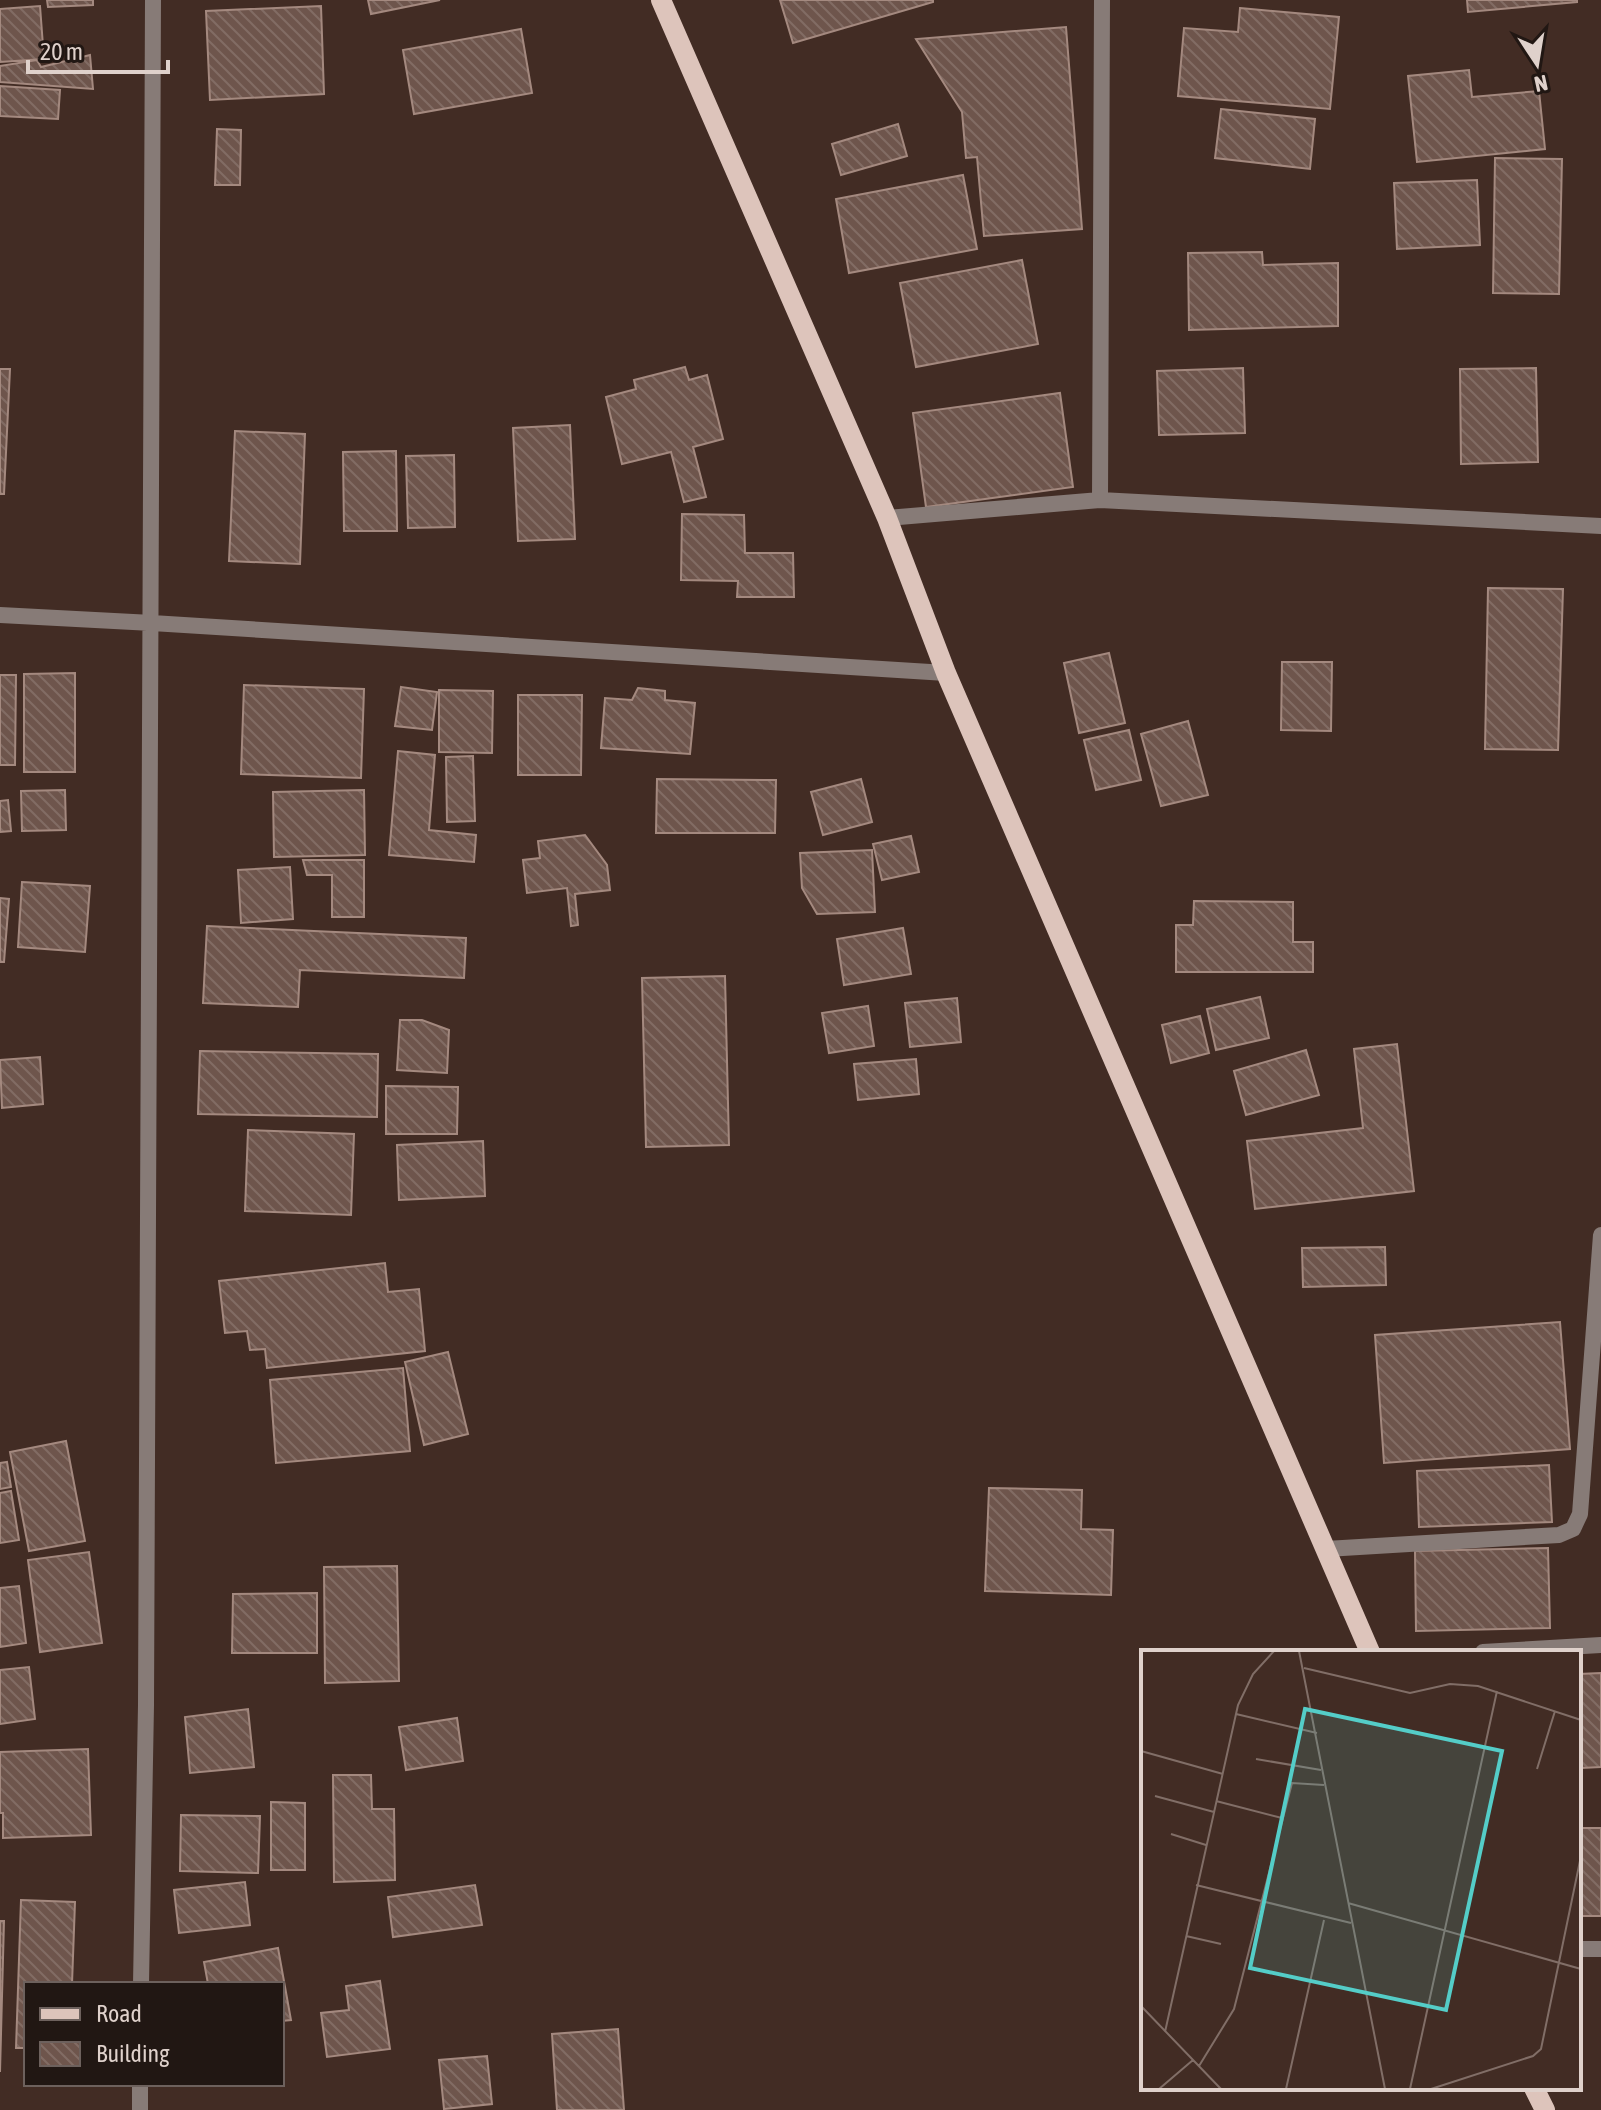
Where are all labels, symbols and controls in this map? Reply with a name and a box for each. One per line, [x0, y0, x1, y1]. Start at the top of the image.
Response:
scale bar [28, 24, 168, 74]
north arrow [1497, 24, 1577, 104]
text: 20 m [40, 38, 83, 65]
text: N [1532, 69, 1550, 98]
inset map [1141, 1650, 1581, 2090]
legend [24, 1982, 284, 2086]
text: Road [96, 2000, 142, 2027]
text: Building [96, 2040, 170, 2067]

